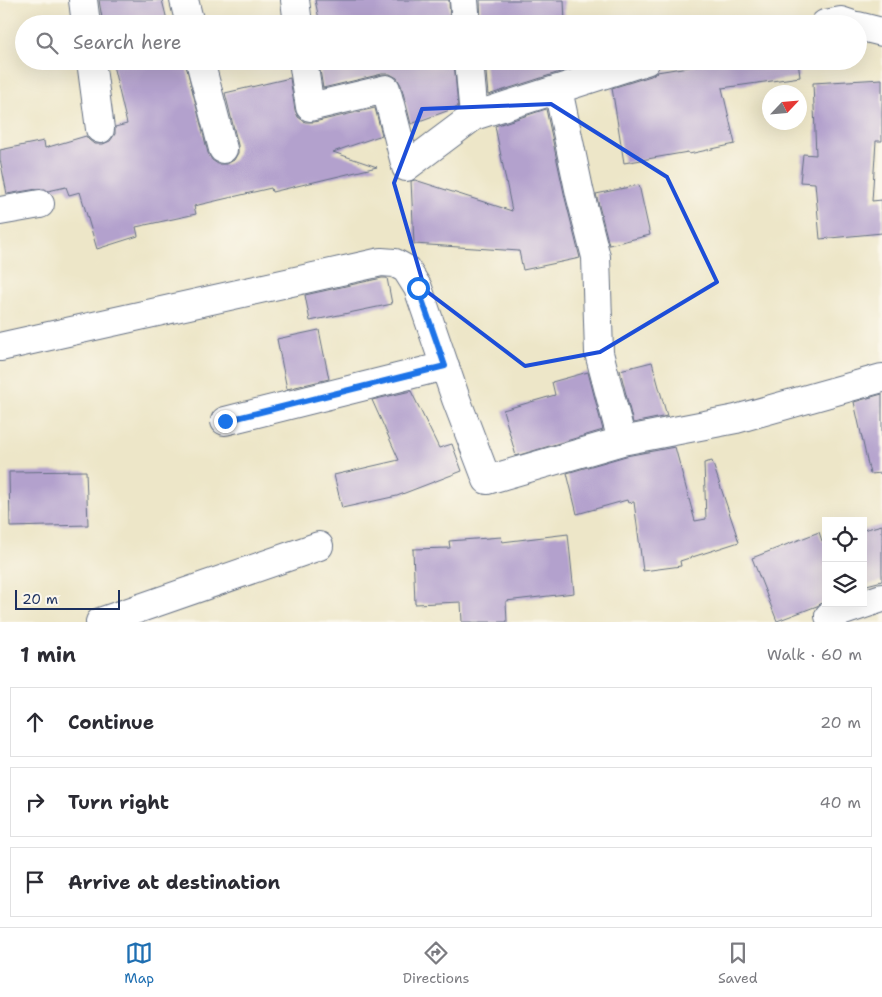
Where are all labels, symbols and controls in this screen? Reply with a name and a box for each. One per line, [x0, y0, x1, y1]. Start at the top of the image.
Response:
search box [15, 15, 867, 70]
icon: search [33, 29, 61, 57]
text: Search here [73, 30, 182, 55]
north arrow [762, 85, 807, 130]
route start [407, 277, 430, 300]
route end [214, 410, 237, 433]
map controls [822, 517, 867, 607]
button: locate [822, 517, 867, 562]
button: layers [822, 562, 867, 607]
scale bar [15, 587, 120, 610]
text: 20 m [22, 590, 58, 608]
text: 1 min [20, 641, 76, 669]
text: Walk · 60 m [767, 644, 862, 665]
icon: ahead [21, 708, 49, 736]
text: Continue [68, 710, 154, 735]
text: 20 m [820, 712, 861, 733]
icon: right [21, 788, 49, 816]
text: Turn right [68, 790, 169, 815]
text: 40 m [819, 792, 861, 813]
icon: arrive [21, 868, 49, 896]
text: Arrive at destination [68, 870, 280, 895]
tab: Map [124, 939, 154, 987]
tab: Directions [403, 939, 470, 987]
tab: Saved [718, 939, 758, 987]

